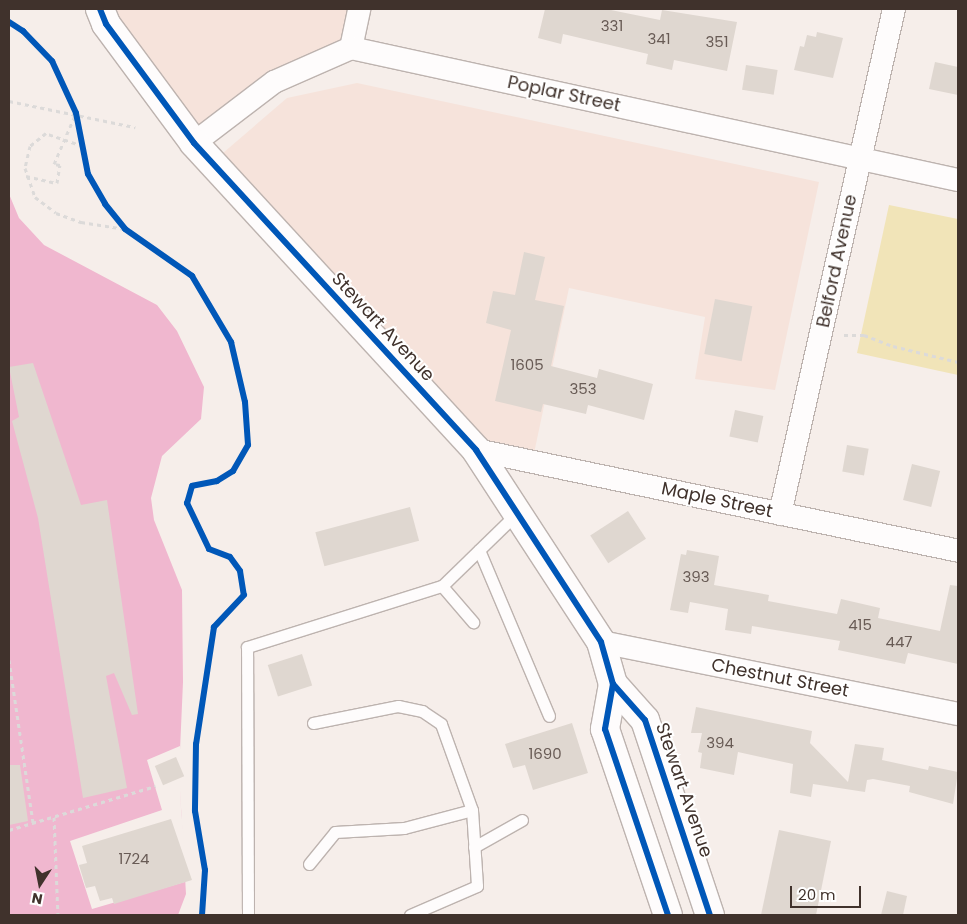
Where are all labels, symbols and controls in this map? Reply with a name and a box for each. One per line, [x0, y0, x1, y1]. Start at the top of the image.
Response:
house number: 331 [601, 17, 623, 35]
house number: 341 [647, 30, 671, 48]
house number: 351 [705, 33, 729, 51]
street label: Poplar Street [506, 71, 622, 117]
street label: Belford Avenue [812, 193, 862, 329]
street label: Stewart Avenue [327, 268, 439, 386]
house number: 1605 [510, 356, 544, 374]
house number: 353 [569, 380, 597, 398]
street label: Maple Street [660, 478, 774, 522]
house number: 393 [682, 568, 710, 586]
house number: 415 [848, 616, 872, 634]
house number: 447 [885, 633, 913, 651]
street label: Chestnut Street [709, 654, 851, 702]
street label: Stewart Avenue [651, 720, 717, 860]
house number: 394 [706, 734, 734, 752]
house number: 1690 [528, 745, 562, 763]
house number: 1724 [118, 850, 150, 868]
north arrow [15, 859, 65, 909]
scale bar [792, 876, 863, 908]
text: 20 m [798, 884, 836, 905]
text: N [30, 888, 44, 910]

